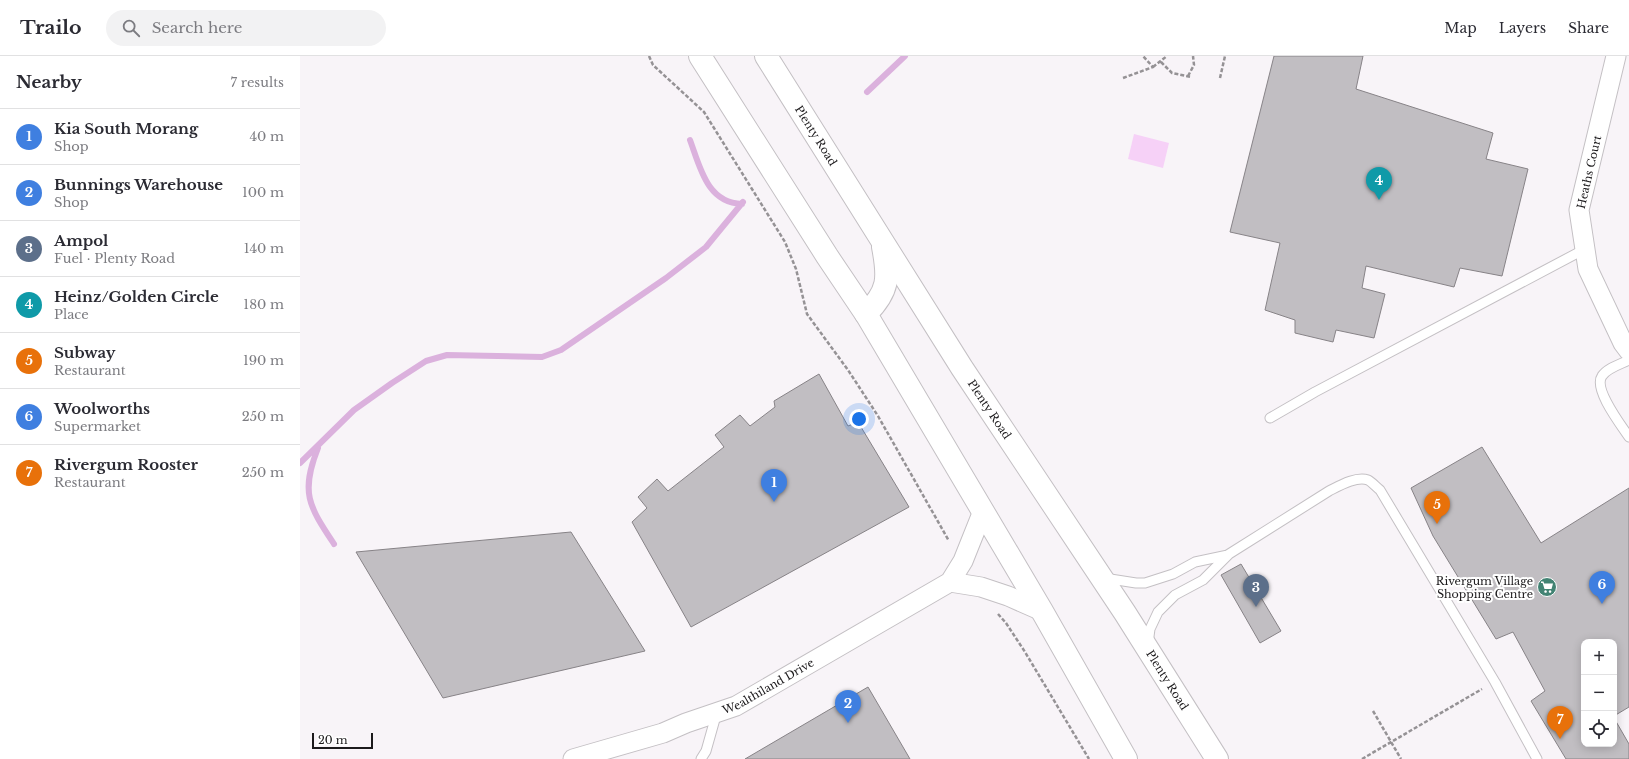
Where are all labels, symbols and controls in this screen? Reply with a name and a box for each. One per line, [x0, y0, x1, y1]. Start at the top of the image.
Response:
search box [106, 10, 386, 46]
text: Trailo [20, 16, 82, 39]
icon: search [120, 17, 142, 39]
text: Search here [152, 18, 242, 37]
text: Map [1444, 19, 1477, 37]
text: Layers [1499, 19, 1546, 37]
text: Share [1568, 19, 1609, 37]
text: Nearby [16, 72, 82, 93]
text: 7 results [231, 74, 284, 91]
street label: Plenty Road [792, 103, 840, 169]
text: Kia South Morang [54, 119, 198, 138]
text: 1 [26, 128, 32, 145]
text: 40 m [249, 128, 284, 145]
street label: Heaths Court [1574, 133, 1604, 210]
text: Shop [54, 138, 89, 155]
pin: 4 [1366, 167, 1392, 200]
text: Bunnings Warehouse [54, 175, 223, 194]
text: 2 [25, 184, 33, 201]
text: 100 m [242, 184, 284, 201]
text: Shop [54, 194, 89, 211]
text: Ampol [54, 231, 108, 250]
text: 3 [25, 240, 33, 257]
text: 140 m [244, 240, 284, 257]
text: Fuel · Plenty Road [54, 250, 175, 267]
text: Heinz/Golden Circle [54, 287, 219, 306]
text: 4 [25, 296, 33, 313]
text: 180 m [243, 296, 284, 313]
text: Place [54, 306, 89, 323]
text: Subway [54, 343, 115, 362]
text: 5 [25, 352, 33, 369]
text: 190 m [243, 352, 284, 369]
text: Restaurant [54, 362, 126, 379]
street label: Plenty Road [965, 377, 1015, 442]
text: Woolworths [54, 399, 150, 418]
text: 6 [25, 408, 33, 425]
text: 250 m [242, 408, 284, 425]
your location [849, 409, 869, 429]
text: Supermarket [54, 418, 141, 435]
text: Rivergum Rooster [54, 455, 198, 474]
text: 7 [26, 464, 32, 481]
text: 250 m [242, 464, 284, 481]
pin: 1 [761, 469, 787, 502]
text: Restaurant [54, 474, 126, 491]
pin: 5 [1424, 491, 1450, 524]
pin: 6 [1589, 571, 1615, 604]
pin: 3 [1243, 574, 1269, 607]
place label: Rivergum Village Shopping Centre [1436, 574, 1533, 601]
supermarket icon: Rivergum Village Shopping Centre [1536, 576, 1558, 598]
map controls [1581, 639, 1617, 747]
button: + [1581, 639, 1617, 675]
street label: Plenty Road [1143, 647, 1192, 713]
street label: Wealthiland Drive [719, 655, 816, 717]
button: − [1581, 675, 1617, 711]
pin: 2 [835, 690, 861, 723]
pin: 7 [1547, 706, 1573, 739]
button: locate [1581, 711, 1617, 747]
scale bar [312, 731, 373, 750]
text: 20 m [318, 733, 348, 747]

